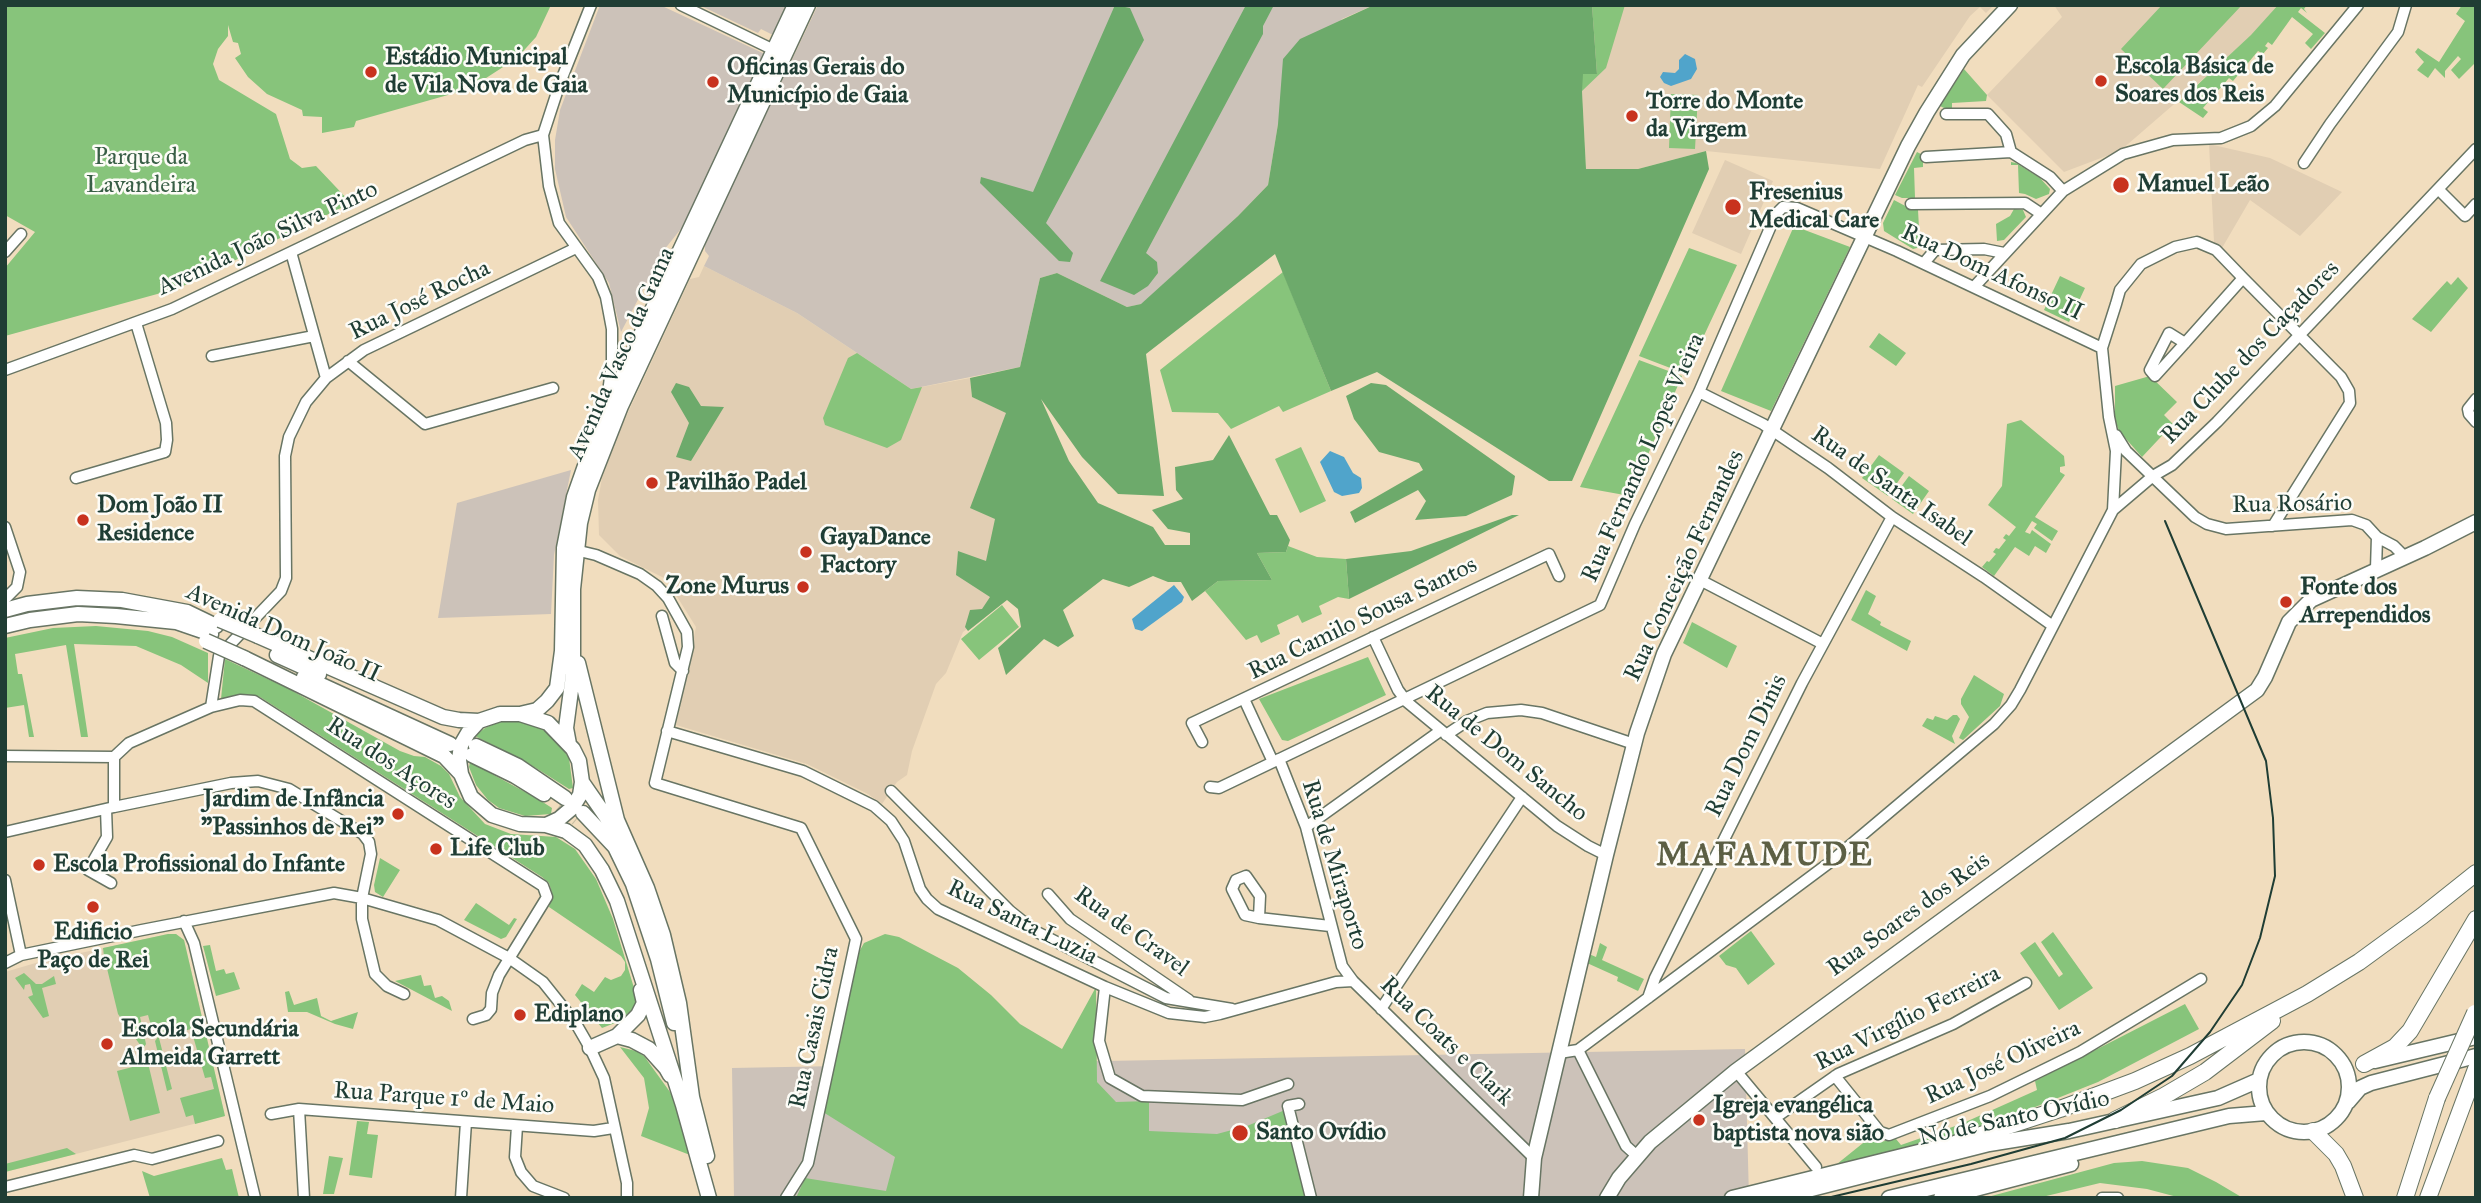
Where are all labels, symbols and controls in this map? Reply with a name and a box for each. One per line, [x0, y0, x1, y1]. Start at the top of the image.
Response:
place label: Estádio Municipal de Vila Nova de Gaia [385, 44, 588, 100]
place label: Escola Básica de Soares dos Reis [2115, 53, 2274, 109]
place label: Oficinas Gerais do Município de Gaia [727, 54, 908, 110]
marker: Estádio Municipal de Vila Nova de Gaia [363, 64, 379, 80]
marker: Escola Básica de Soares dos Reis [2093, 73, 2109, 89]
marker: Oficinas Gerais do Município de Gaia [705, 74, 721, 90]
place label: Torre do Monte da Virgem [1646, 88, 1803, 144]
marker: Torre do Monte da Virgem [1624, 108, 1640, 124]
park label: Parque da Lavandeira [86, 144, 196, 200]
place label: Manuel Leão [2137, 171, 2269, 199]
street label: Avenida João Silva Pinto [153, 175, 383, 303]
marker: Manuel Leão [2111, 175, 2131, 195]
place label: Fresenius Medical Care [1749, 179, 1879, 235]
marker: Fresenius Medical Care [1723, 197, 1743, 217]
street label: Rua Dom Afonso II [1896, 218, 2088, 328]
street label: Avenida Vasco da Gama [562, 243, 682, 465]
street label: Rua José Rocha [345, 255, 495, 347]
street label: Rua Clube dos Caçadores [2156, 255, 2346, 451]
street label: Rua Fernando Lopes Vieira [1576, 329, 1712, 587]
street label: Rua de Santa Isabel [1805, 421, 1977, 553]
street label: Rua Conceição Fernandes [1619, 446, 1751, 686]
place label: Pavilhão Padel [666, 469, 807, 497]
marker: Pavilhão Padel [644, 475, 660, 491]
street label: Rua Rosário [2232, 490, 2352, 520]
place label: Dom João II Residence [97, 492, 223, 548]
marker: Dom João II Residence [75, 512, 91, 528]
place label: GayaDance Factory [820, 524, 931, 580]
marker: GayaDance Factory [798, 544, 814, 560]
street label: Rua Camilo Sousa Santos [1244, 551, 1482, 687]
place label: Zone Murus [666, 573, 789, 601]
place label: Fonte dos Arrependidos [2300, 574, 2431, 630]
street label: Avenida Dom João II [182, 578, 384, 690]
marker: Zone Murus [795, 579, 811, 595]
marker: Fonte dos Arrependidos [2278, 594, 2294, 610]
street label: Rua Dom Dinis [1700, 670, 1794, 822]
street label: Rua de Dom Sancho [1419, 680, 1593, 828]
street label: Rua dos Açores [321, 711, 461, 817]
street label: Rua de Miraporto [1294, 776, 1374, 954]
place label: Jardim de Infância "Passinhos de Rei" [201, 786, 384, 842]
marker: Jardim de Infância "Passinhos de Rei" [390, 806, 406, 822]
place label: Life Club [450, 835, 545, 863]
district label: MAFAMUDE [1657, 838, 1873, 876]
marker: Life Club [428, 841, 444, 857]
street label: Rua Soares dos Reis [1822, 846, 1996, 984]
place label: Escola Profissional do Infante [53, 851, 345, 879]
marker: Escola Profissional do Infante [31, 857, 47, 873]
street label: Rua Santa Luzia [942, 874, 1102, 972]
street label: Rua de Cravel [1068, 881, 1194, 983]
marker: Edificio Paço de Rei [85, 899, 101, 915]
place label: Edificio Paço de Rei [37, 919, 149, 975]
street label: Rua Casais Cidra [784, 944, 846, 1112]
street label: Rua Virgílio Ferreira [1811, 960, 2005, 1078]
street label: Rua Coats e Clark [1373, 971, 1519, 1113]
place label: Ediplano [534, 1001, 624, 1029]
marker: Ediplano [512, 1007, 528, 1023]
street label: Rua José Oliveira [1921, 1014, 2085, 1112]
place label: Escola Secundária Almeida Garrett [121, 1016, 299, 1072]
marker: Escola Secundária Almeida Garrett [99, 1036, 115, 1052]
street label: Rua Parque 1º de Maio [333, 1077, 555, 1121]
street label: Nó de Santo Ovídio [1916, 1085, 2112, 1153]
place label: Igreja evangélica baptista nova sião [1713, 1092, 1884, 1148]
marker: Igreja evangélica baptista nova sião [1691, 1112, 1707, 1128]
place label: Santo Ovídio [1256, 1119, 1386, 1147]
marker: Santo Ovídio [1230, 1123, 1250, 1143]

